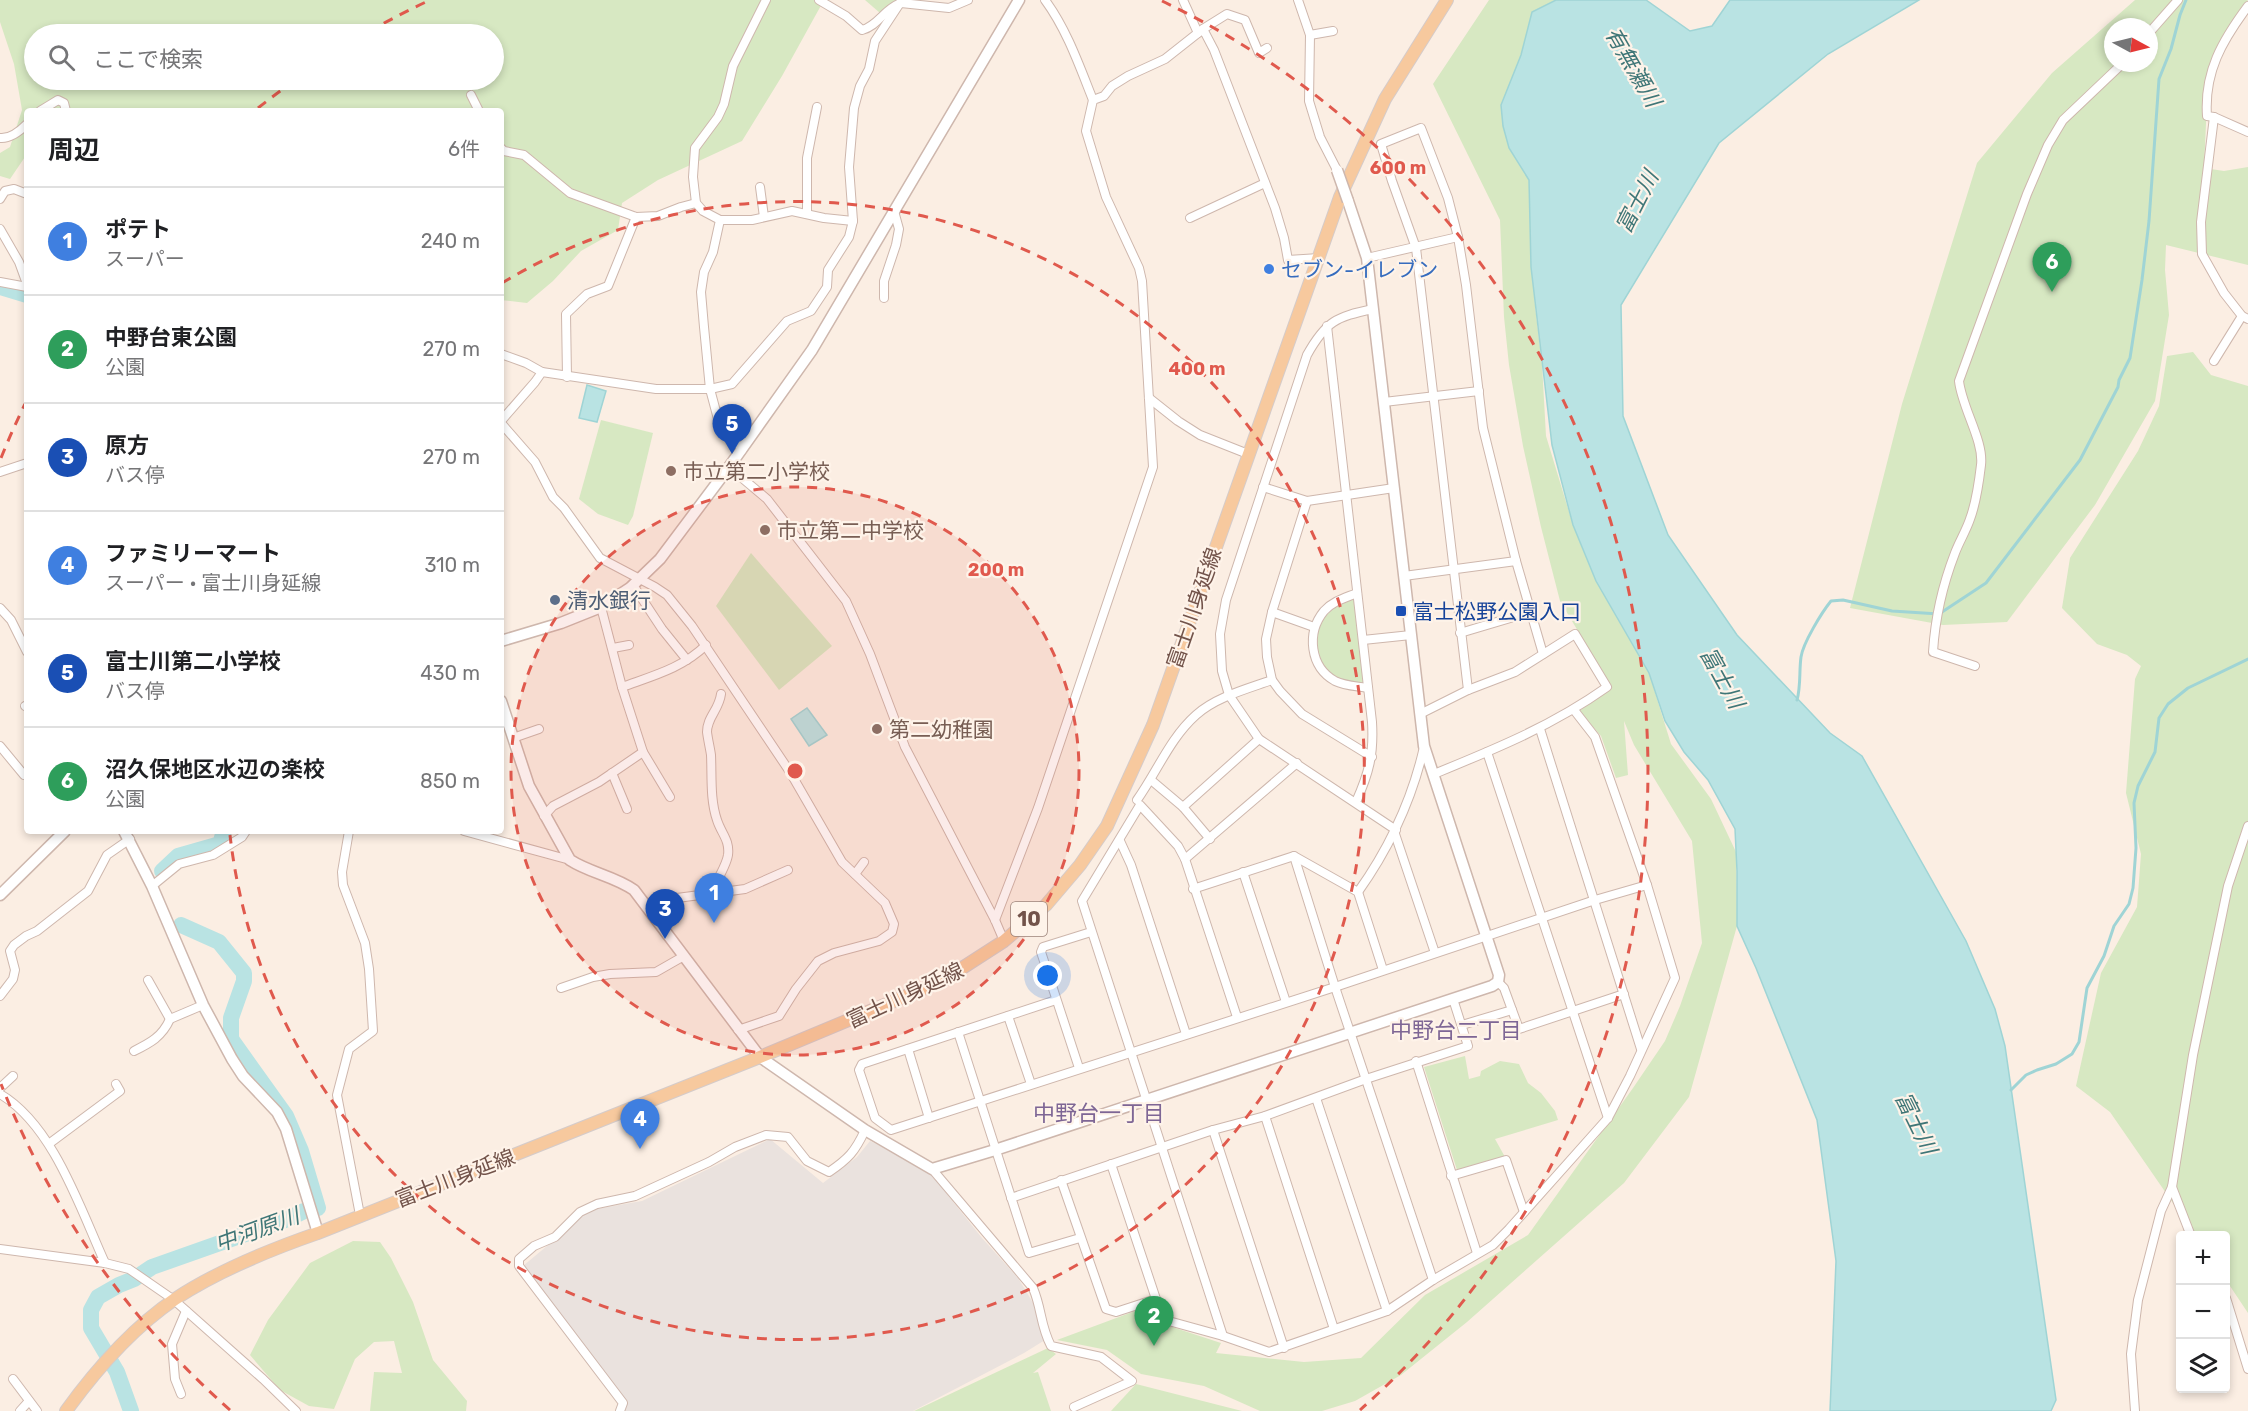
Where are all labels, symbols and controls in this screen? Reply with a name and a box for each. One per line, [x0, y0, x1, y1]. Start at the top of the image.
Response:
north arrow [2104, 18, 2158, 72]
water label: 有無瀬川 [1599, 22, 1668, 114]
search box [24, 24, 504, 90]
icon: search [45, 41, 78, 74]
text: ここで検索 [93, 46, 203, 73]
text: 周辺 [48, 135, 100, 166]
text: 6件 [448, 137, 480, 161]
text: 600 m [1370, 157, 1426, 179]
water label: 富士川 [1610, 165, 1665, 238]
text: ポテト [105, 216, 171, 243]
text: 1 [63, 229, 72, 253]
text: 240 m [421, 229, 480, 253]
pin: 6 [2032, 242, 2072, 292]
text: スーパー [105, 247, 185, 271]
place label: セブン-イレブン [1281, 257, 1438, 282]
marker: セブン-イレブン [1262, 262, 1276, 276]
text: 中野台東公園 [105, 324, 237, 351]
text: 2 [61, 337, 74, 361]
text: 270 m [423, 337, 480, 361]
text: 公園 [105, 355, 145, 379]
text: 400 m [1168, 358, 1226, 380]
pin: 5 [712, 404, 752, 454]
text: 原方 [105, 432, 149, 459]
text: 3 [61, 445, 74, 469]
text: 270 m [423, 445, 480, 469]
place label: 市立第二小学校 [683, 459, 830, 484]
text: バス停 [105, 463, 165, 487]
marker: 市立第二小学校 [664, 464, 678, 478]
place label: 市立第二中学校 [777, 518, 924, 543]
marker: 市立第二中学校 [758, 523, 772, 537]
text: ファミリーマート [105, 540, 281, 567]
street label: 富士川身延線 [1162, 544, 1226, 672]
text: 4 [61, 553, 74, 577]
text: 310 m [424, 553, 480, 577]
text: 200 m [968, 559, 1024, 581]
text: スーパー · 富士川身延線 [105, 571, 321, 595]
place label: 清水銀行 [567, 588, 651, 613]
marker: 清水銀行 [548, 593, 562, 607]
place label: 富士松野公園入口 [1413, 599, 1581, 624]
marker: 富士松野公園入口 [1394, 604, 1408, 618]
water label: 富士川 [1694, 643, 1751, 715]
text: 富士川第二小学校 [105, 648, 281, 675]
text: 5 [61, 661, 74, 685]
text: 430 m [420, 661, 480, 685]
text: バス停 [105, 679, 165, 703]
place label: 第二幼稚園 [889, 717, 994, 742]
marker: 第二幼稚園 [870, 722, 884, 736]
text: 沼久保地区水辺の楽校 [105, 756, 325, 783]
centre of rings [785, 761, 805, 781]
text: 6 [61, 769, 74, 793]
text: 850 m [420, 769, 480, 793]
text: 公園 [105, 787, 145, 811]
pin: 1 [694, 874, 734, 923]
pin: 3 [646, 890, 684, 939]
road number: 10 [1011, 902, 1047, 936]
street label: 富士川身延線 [843, 957, 967, 1033]
your location [1033, 961, 1062, 990]
district label: 中野台二丁目 [1390, 1017, 1522, 1044]
water label: 富士川 [1889, 1087, 1943, 1160]
pin: 4 [620, 1100, 660, 1149]
district label: 中野台一丁目 [1033, 1100, 1165, 1127]
street label: 富士川身延線 [392, 1144, 518, 1212]
water label: 中河原川 [211, 1202, 305, 1258]
map controls [2176, 1231, 2230, 1393]
button: + [2176, 1231, 2230, 1285]
button: − [2176, 1285, 2230, 1339]
pin: 2 [1134, 1296, 1174, 1346]
button: layers [2176, 1339, 2230, 1393]

